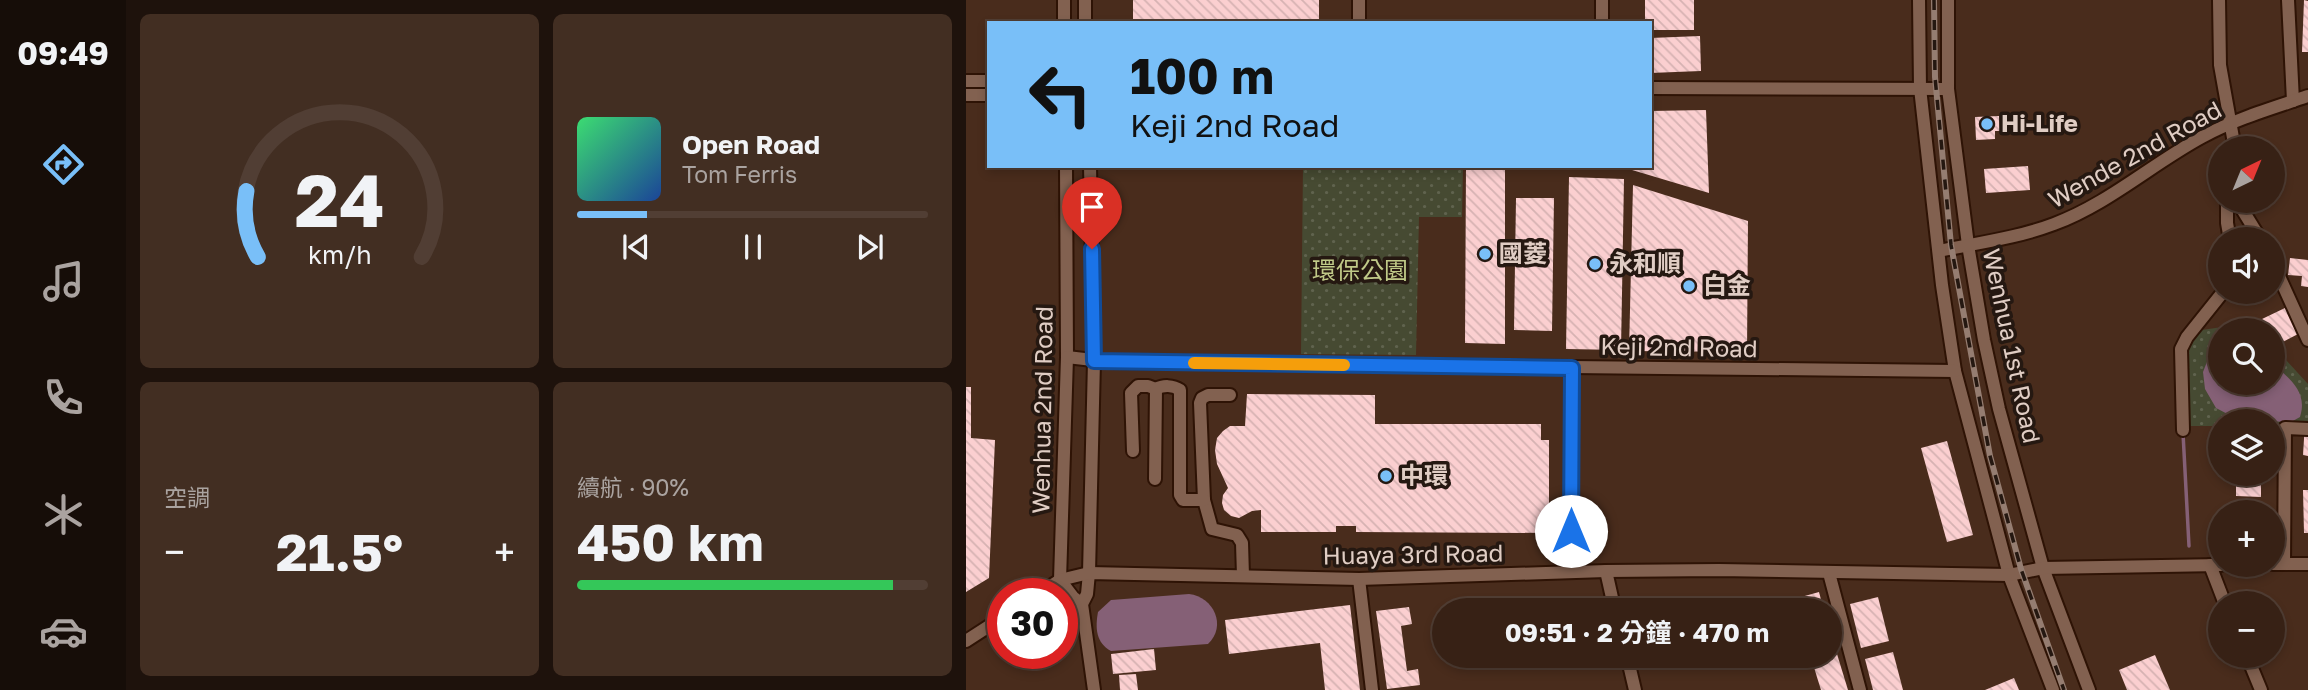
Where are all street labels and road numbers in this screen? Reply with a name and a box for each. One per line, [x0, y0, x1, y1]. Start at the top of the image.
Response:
street label: Wende 2nd Road [2043, 94, 2226, 213]
street label: Wenhua 1st Road [1978, 246, 2047, 446]
street label: Wenhua 2nd Road [1025, 306, 1058, 514]
street label: Keji 2nd Road [1600, 331, 1758, 362]
street label: Huaya 3rd Road [1322, 537, 1504, 570]

